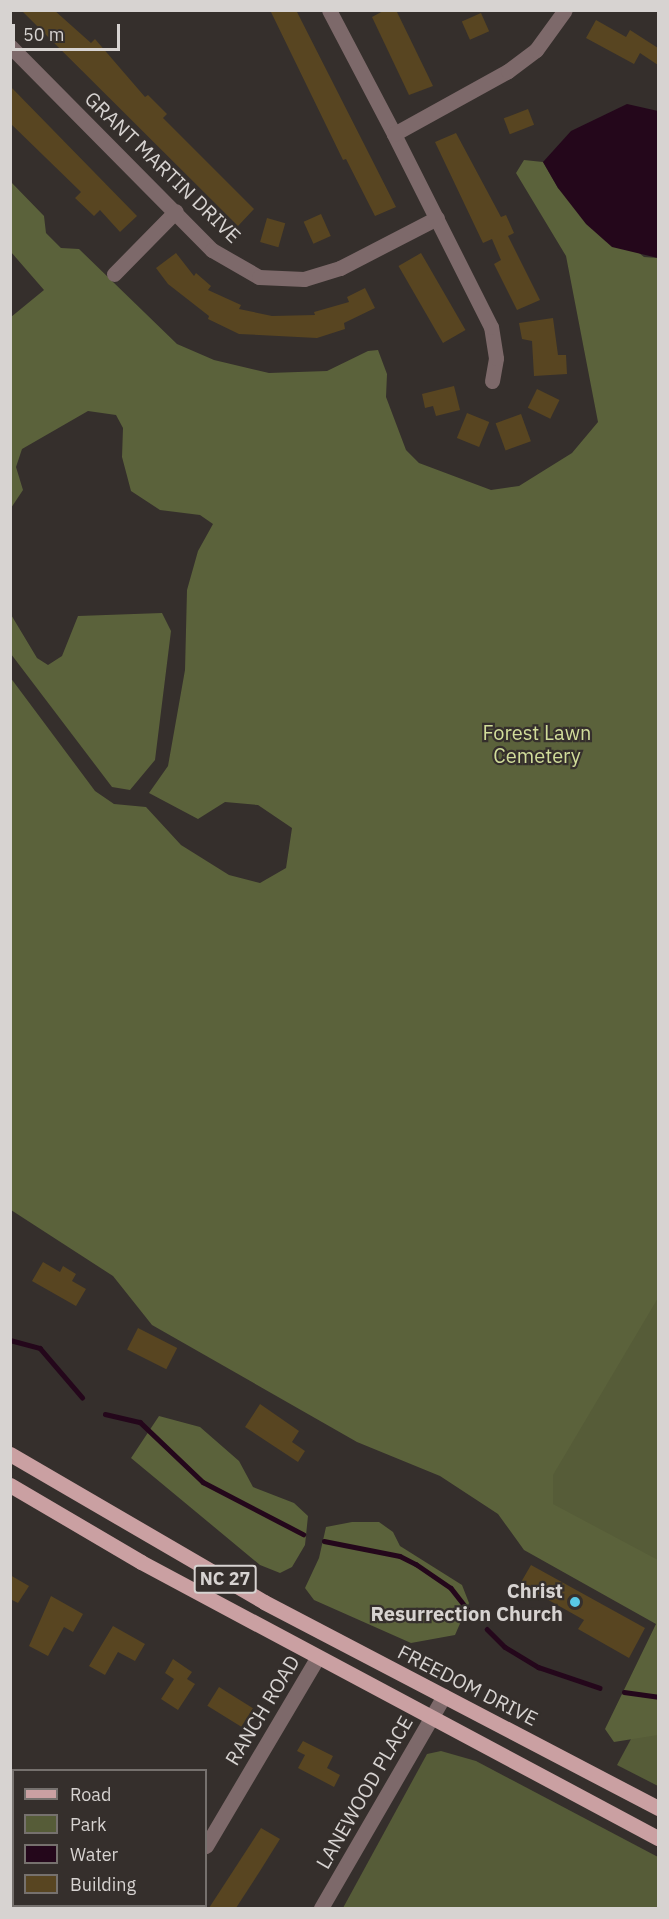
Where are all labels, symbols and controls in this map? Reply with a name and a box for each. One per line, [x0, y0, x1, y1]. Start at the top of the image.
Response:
scale bar [15, 12, 123, 50]
text: 50 m [23, 23, 65, 46]
street label: GRANT MARTIN DRIVE [80, 86, 246, 248]
park label: Forest Lawn Cemetery [483, 720, 591, 767]
road number: NC 27 [194, 1564, 256, 1594]
place label: Christ Resurrection Church [371, 1578, 563, 1625]
marker: Christ Resurrection Church [568, 1595, 582, 1609]
street label: FREEDOM DRIVE [394, 1639, 542, 1731]
street label: RANCH ROAD [220, 1651, 304, 1769]
street label: LANEWOOD PLACE [311, 1711, 417, 1873]
legend [12, 1769, 207, 1907]
text: Road [70, 1783, 111, 1806]
text: Park [70, 1813, 106, 1836]
text: Water [70, 1843, 118, 1866]
text: Building [70, 1873, 136, 1896]

